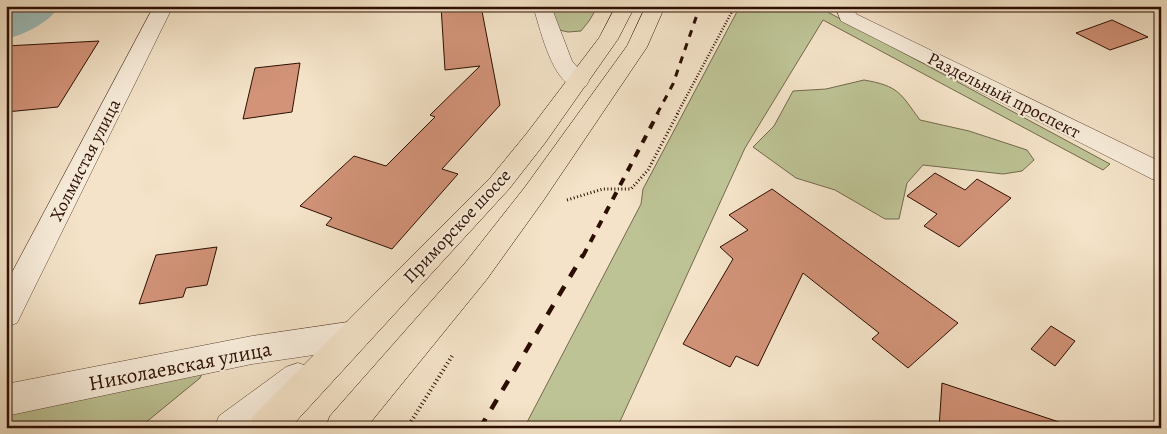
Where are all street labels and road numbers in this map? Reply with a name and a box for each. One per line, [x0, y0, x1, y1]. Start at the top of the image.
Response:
street label: Раздельный проспект [924, 46, 1084, 144]
street label: Холмистая улица [44, 94, 126, 225]
street label: Приморское шоссе [398, 164, 516, 288]
street label: Николаевская улица [86, 334, 274, 397]

